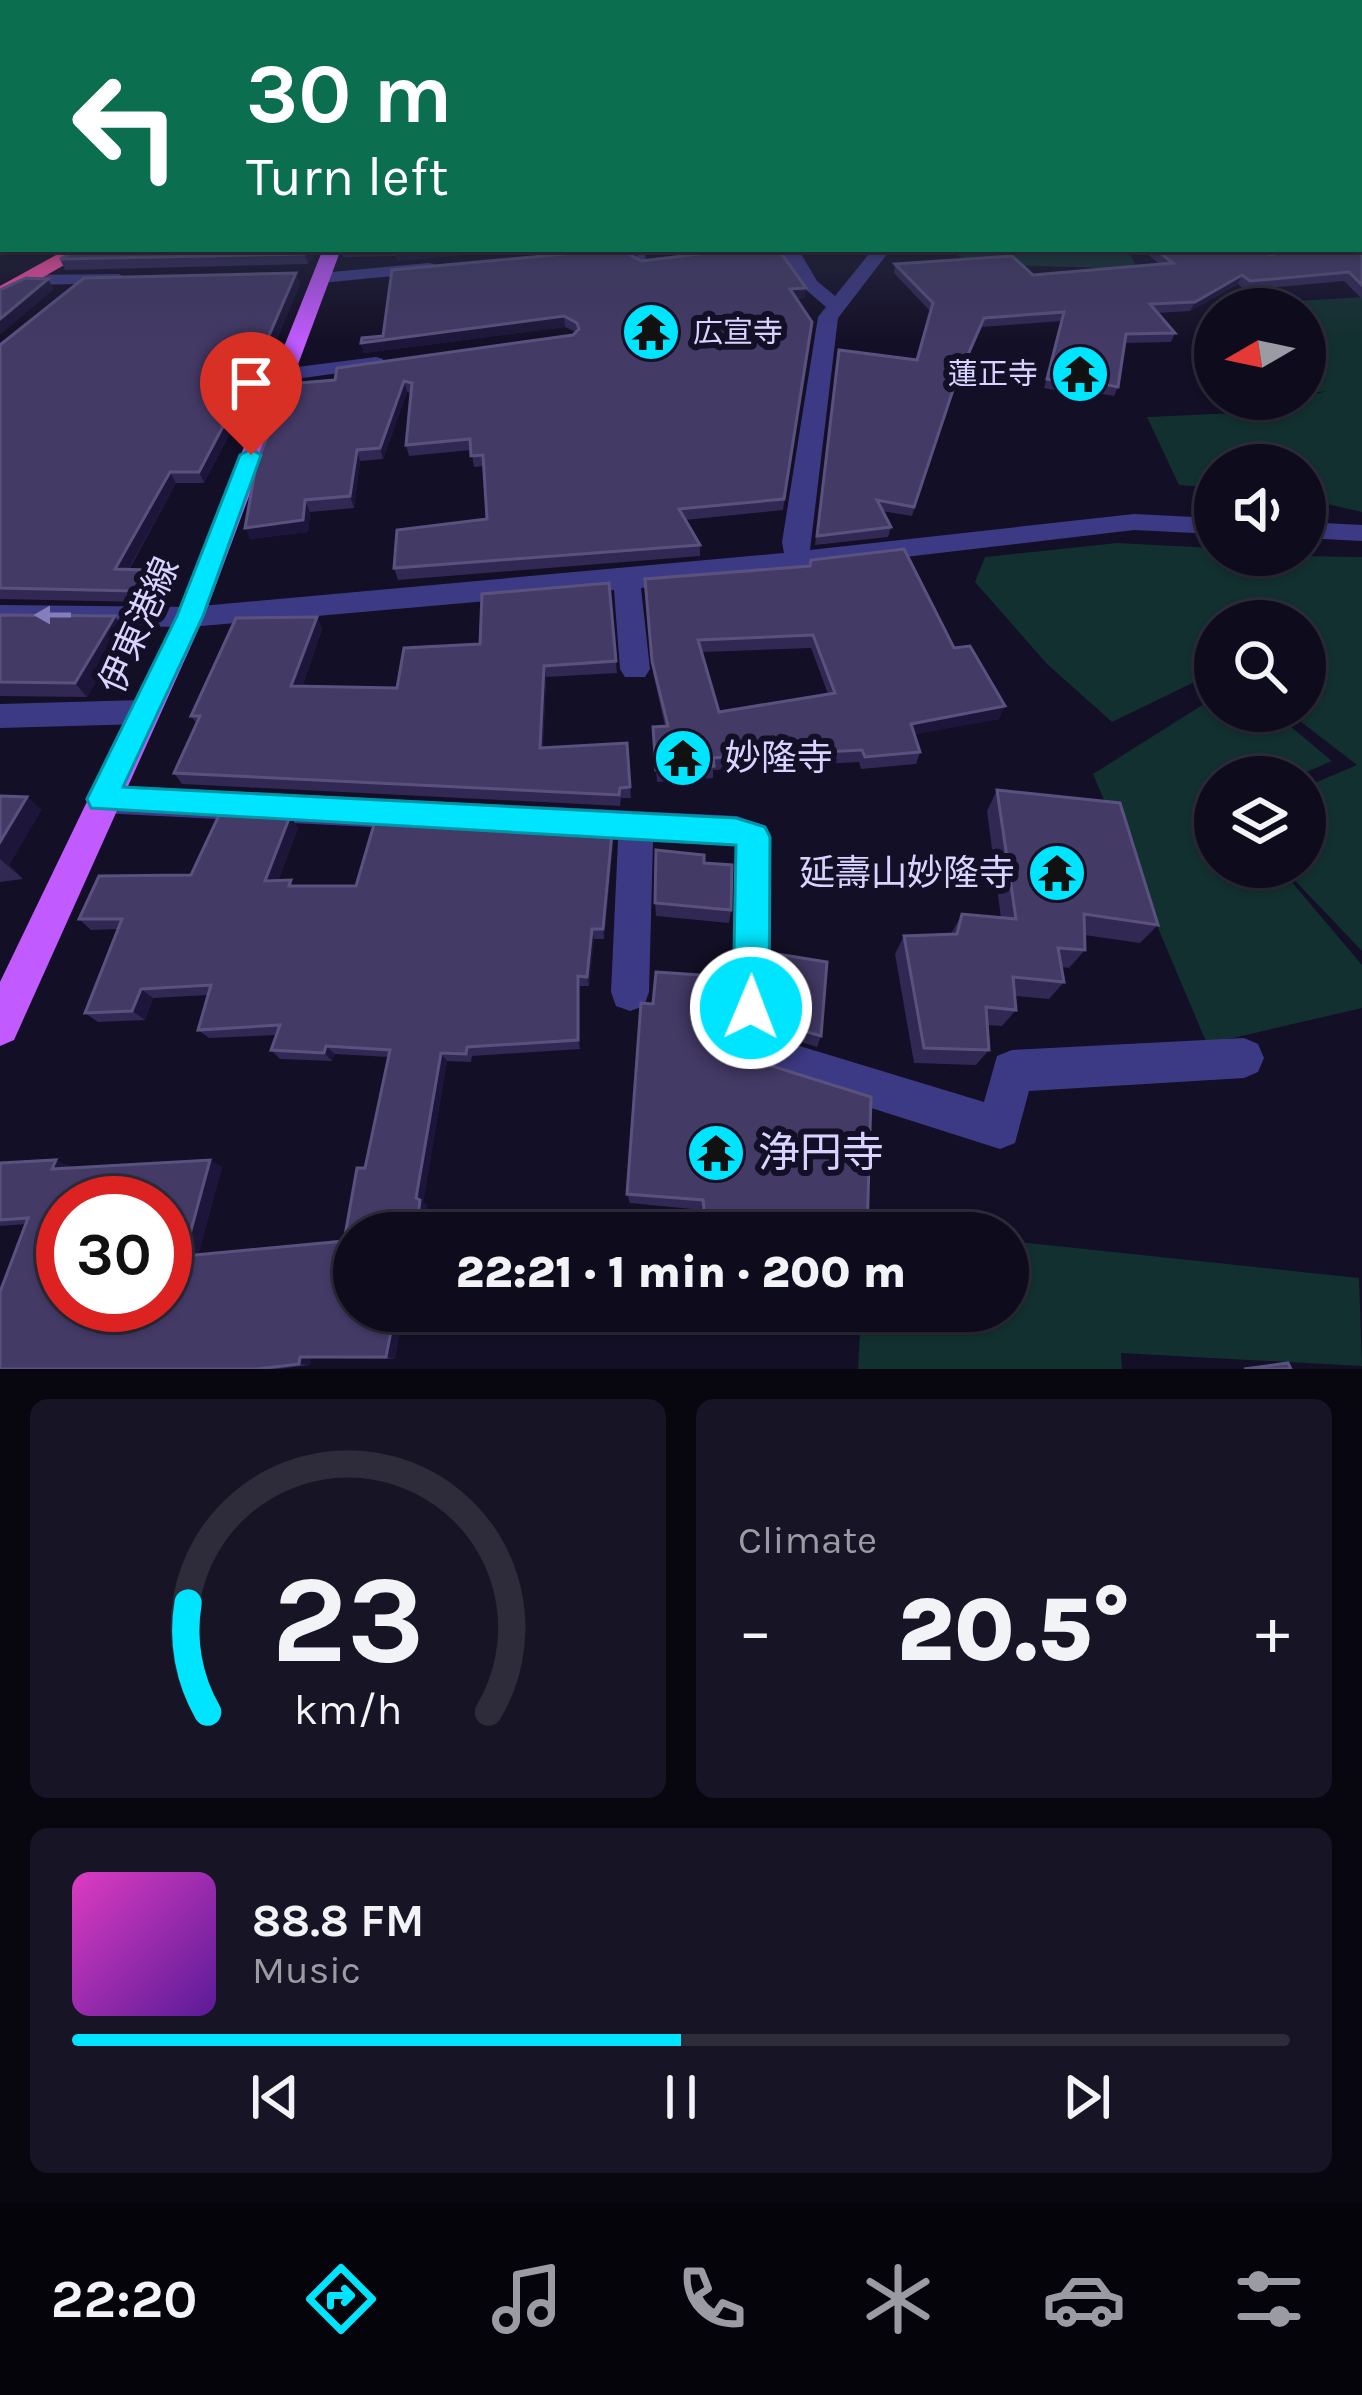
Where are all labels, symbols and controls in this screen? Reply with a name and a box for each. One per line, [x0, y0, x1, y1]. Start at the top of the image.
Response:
text: 30 m [246, 45, 452, 143]
icon: left [48, 48, 204, 204]
text: Turn left [246, 145, 449, 209]
north arrow [1194, 288, 1326, 420]
map controls [1194, 288, 1326, 888]
temple icon: 広宣寺 [620, 301, 682, 363]
place label: 広宣寺 [693, 314, 783, 350]
pin [200, 332, 302, 455]
temple icon: 蓮正寺 [1049, 343, 1111, 405]
icon: arrive [218, 350, 284, 416]
place label: 蓮正寺 [948, 356, 1038, 392]
button: sound [1194, 444, 1326, 576]
street label: 伊東港線 [91, 551, 187, 699]
button: search [1194, 600, 1326, 732]
one-way arrow [33, 606, 71, 625]
temple icon: 妙隆寺 [652, 727, 714, 789]
place label: 妙隆寺 [725, 737, 833, 779]
button: layers [1194, 756, 1326, 888]
temple icon: 延壽山妙隆寺 [1026, 842, 1088, 904]
place label: 延壽山妙隆寺 [799, 852, 1015, 894]
position arrow [688, 945, 814, 1071]
temple icon: 浄円寺 [685, 1122, 747, 1184]
place label: 浄円寺 [758, 1128, 884, 1178]
speed limit sign: 30 [36, 1176, 192, 1332]
text: 22:21 · 1 min · 200 m [456, 1246, 906, 1298]
text: Climate [738, 1517, 877, 1563]
text: 23 [271, 1547, 425, 1692]
text: 20.5° [897, 1577, 1131, 1683]
text: − [738, 1592, 773, 1670]
text: + [1255, 1592, 1290, 1670]
text: km/h [294, 1684, 402, 1734]
text: 88.8 FM [252, 1895, 424, 1947]
text: Music [252, 1947, 361, 1993]
icon: previous [242, 2064, 308, 2130]
icon: pause [648, 2064, 714, 2130]
icon: next [1054, 2064, 1120, 2130]
icon: directions [299, 2257, 383, 2341]
icon: music [485, 2257, 569, 2341]
icon: phone [670, 2257, 754, 2341]
icon: climate [856, 2257, 940, 2341]
icon: car [1042, 2257, 1126, 2341]
icon: filters [1227, 2257, 1311, 2341]
text: 22:20 [51, 2267, 198, 2331]

